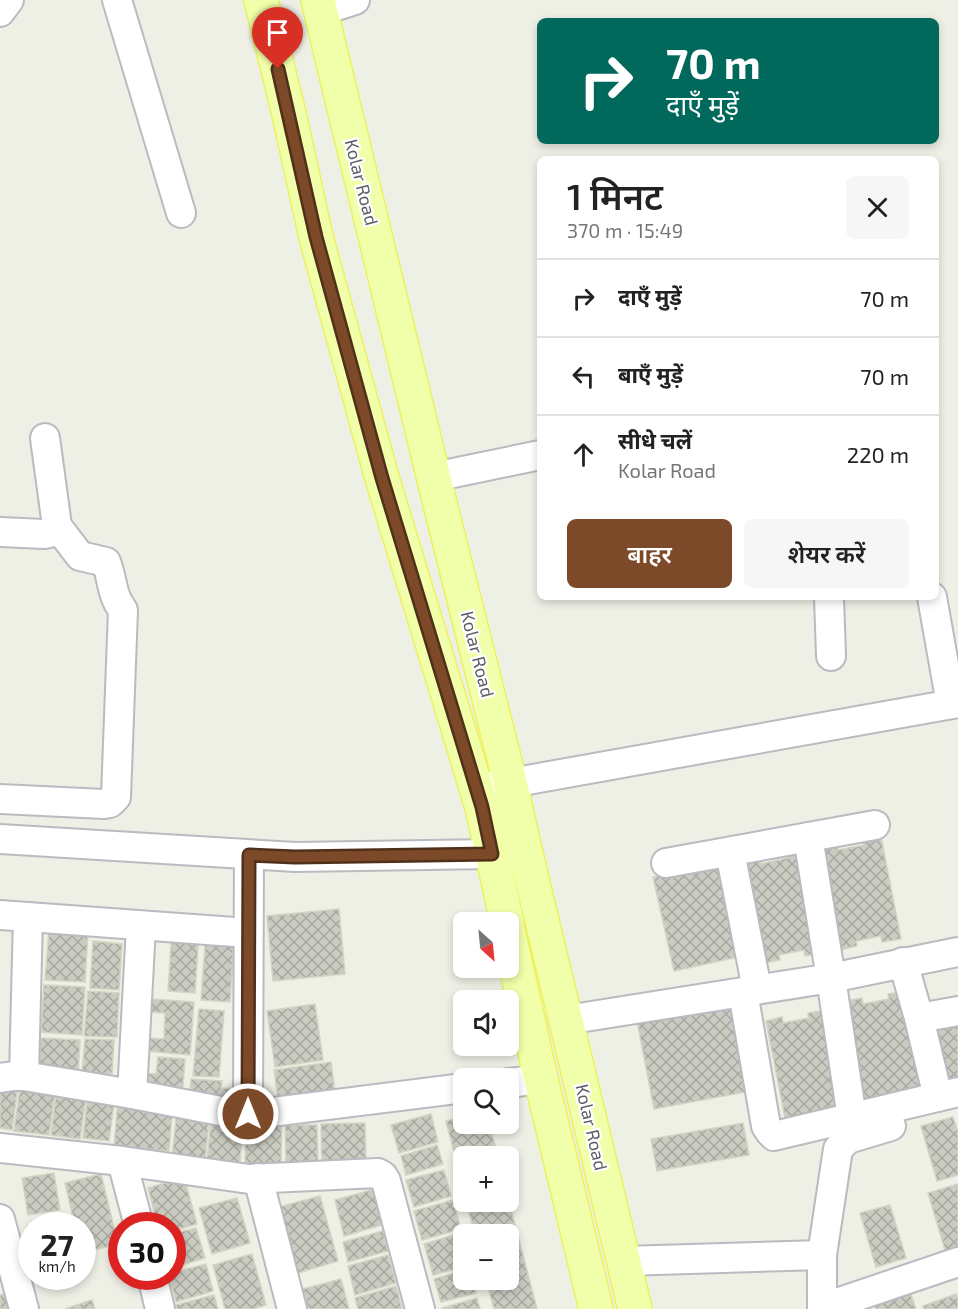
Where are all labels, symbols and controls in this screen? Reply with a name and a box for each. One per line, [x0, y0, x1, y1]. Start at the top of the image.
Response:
pin [252, 7, 303, 69]
icon: arrive [261, 16, 294, 49]
text: 70 m [666, 37, 761, 87]
icon: right [567, 42, 645, 120]
text: दाएँ मुड़ें [666, 88, 739, 120]
street label: Kolar Road [341, 137, 383, 227]
text: 1 मिनट [567, 174, 663, 217]
button: close [846, 176, 909, 239]
text: 370 m · 15:49 [567, 218, 683, 242]
icon: right [567, 282, 600, 315]
text: दाएँ मुड़ें [618, 283, 682, 309]
text: 70 m [860, 285, 909, 311]
icon: left [567, 360, 600, 393]
text: बाएँ मुड़ें [618, 361, 683, 387]
text: 70 m [860, 363, 909, 389]
text: सीधे चलें [618, 427, 692, 453]
icon: ahead [567, 438, 600, 471]
text: 220 m [847, 441, 909, 467]
text: Kolar Road [618, 458, 716, 482]
button: बाहर [567, 519, 732, 588]
button: शेयर करें [744, 519, 909, 588]
street label: Kolar Road [457, 609, 499, 699]
north arrow [453, 912, 519, 978]
map controls [453, 912, 519, 1290]
button: sound [453, 990, 519, 1056]
button: search [453, 1068, 519, 1134]
position arrow [216, 1082, 280, 1146]
street label: Kolar Road [571, 1082, 613, 1172]
button: + [453, 1146, 519, 1212]
speed limit sign: 30 [108, 1212, 186, 1290]
button: − [453, 1224, 519, 1290]
text: 27 [40, 1226, 74, 1262]
text: km/h [38, 1257, 76, 1275]

